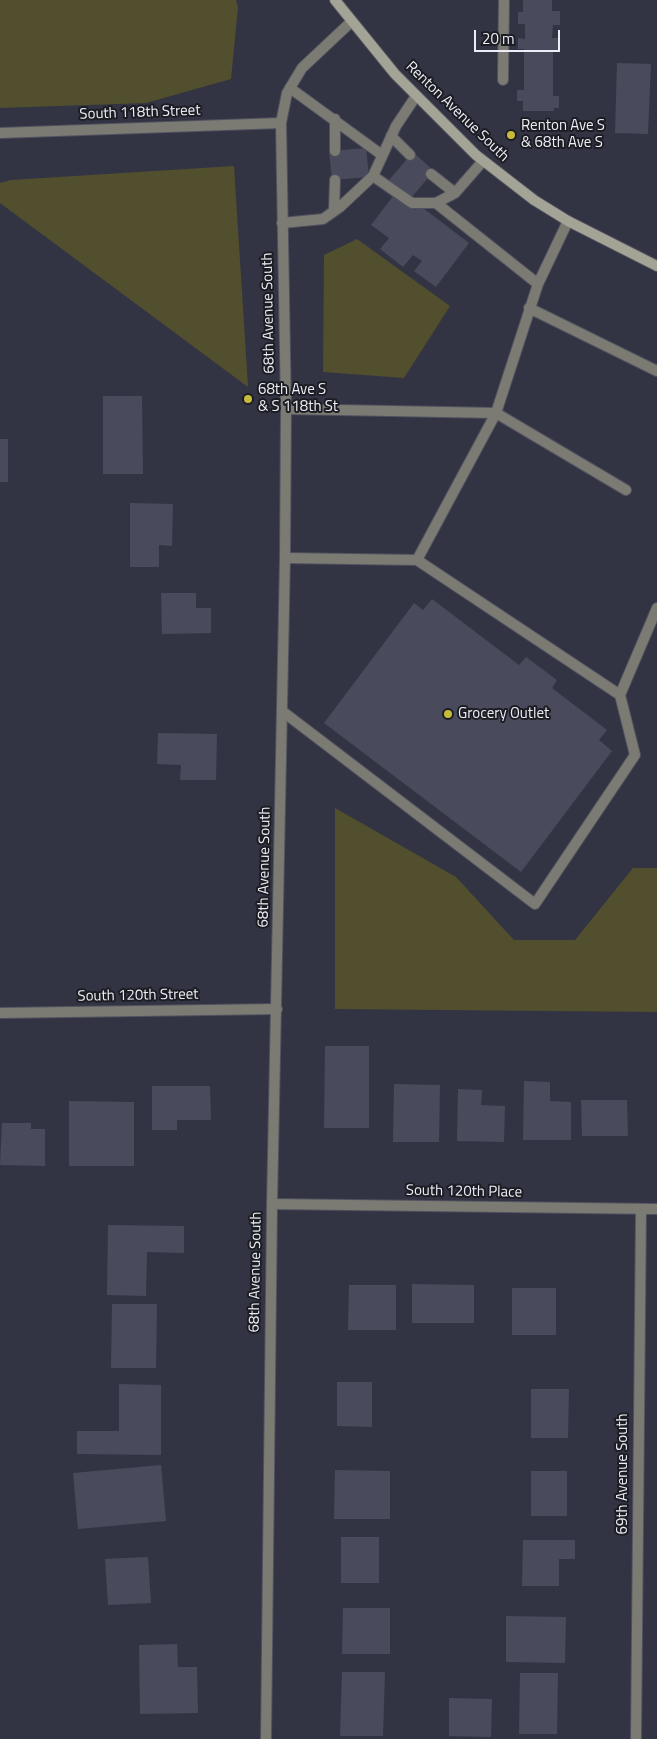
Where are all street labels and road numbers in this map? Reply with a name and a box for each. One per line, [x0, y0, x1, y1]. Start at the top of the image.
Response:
street label: Renton Avenue South [402, 58, 512, 166]
street label: South 118th Street [79, 102, 201, 124]
street label: 68th Avenue South [259, 252, 279, 374]
street label: 68th Avenue South [255, 806, 275, 928]
street label: South 120th Street [77, 986, 199, 1006]
street label: South 120th Place [406, 1182, 522, 1202]
street label: 68th Avenue South [246, 1211, 266, 1333]
street label: 69th Avenue South [614, 1414, 632, 1534]

